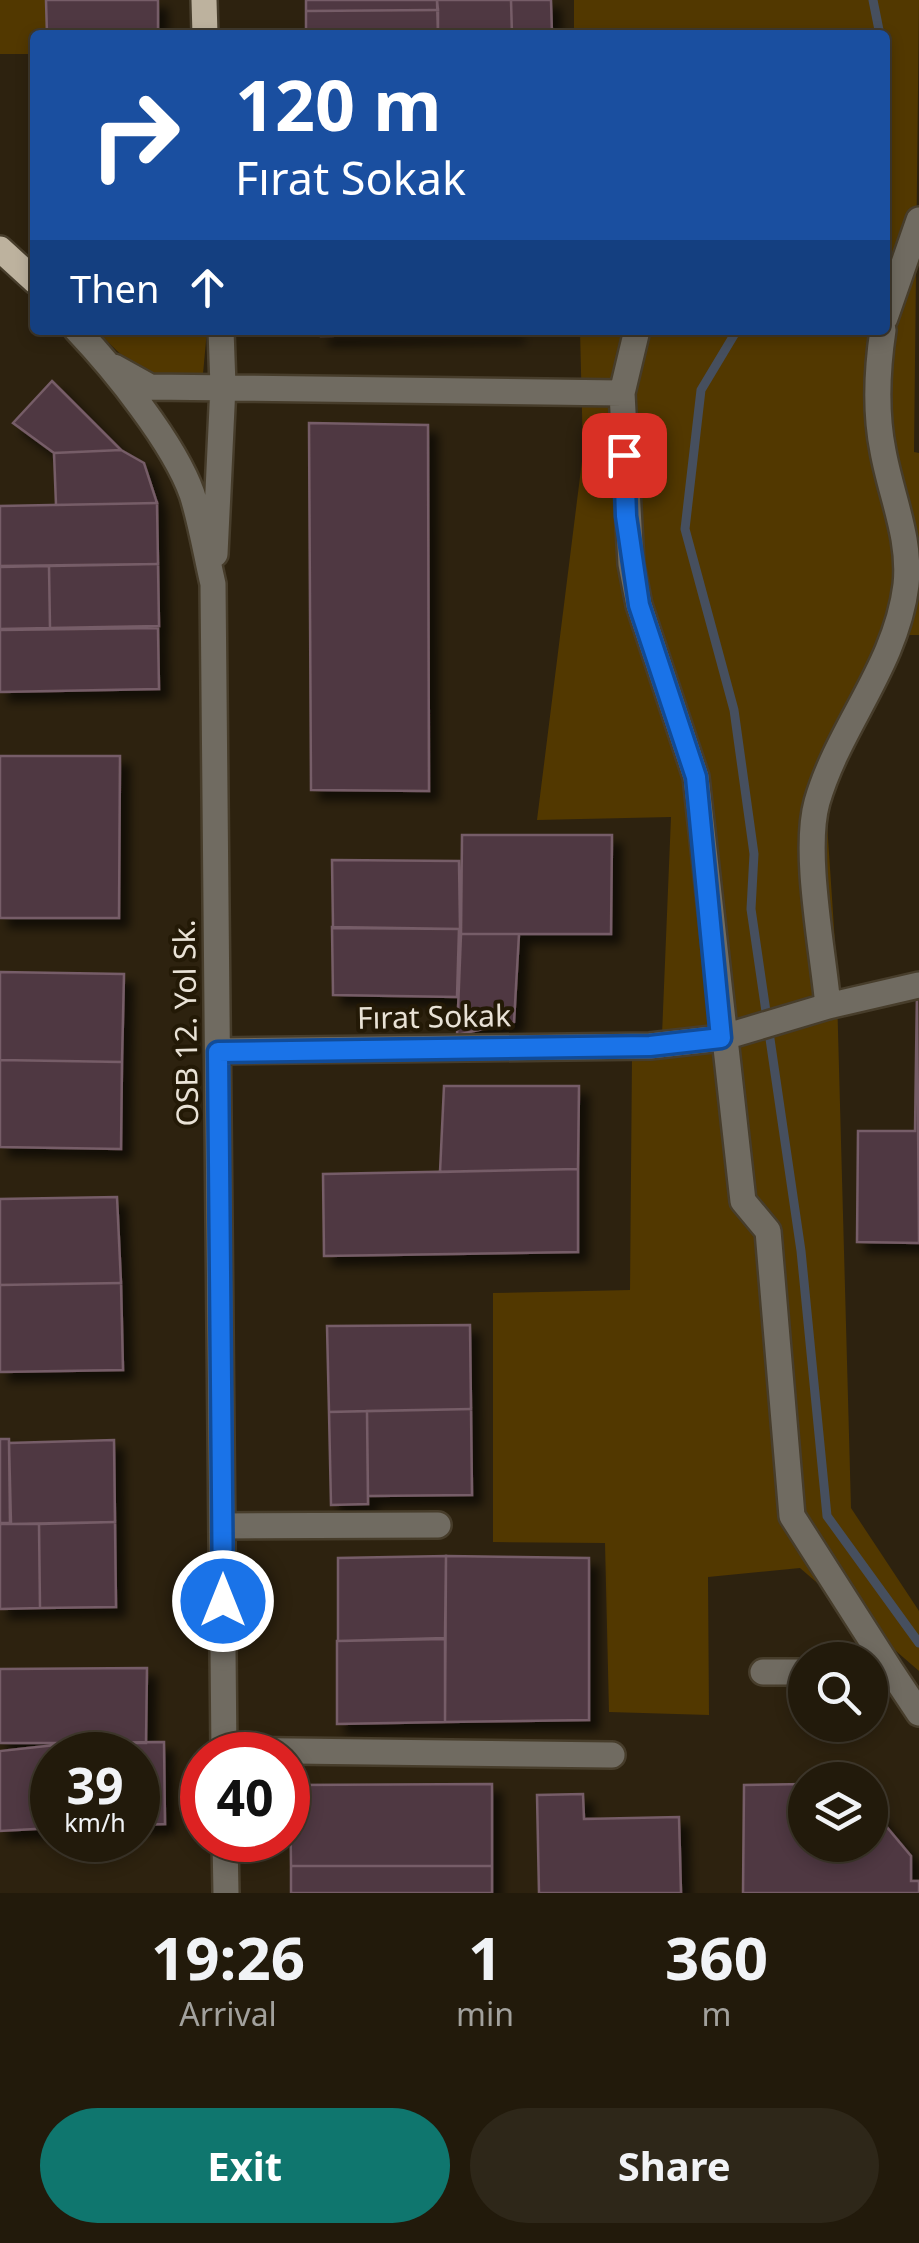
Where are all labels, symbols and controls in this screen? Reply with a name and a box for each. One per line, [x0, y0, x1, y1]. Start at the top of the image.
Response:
text: 120 m [235, 56, 442, 152]
icon: right [70, 70, 200, 200]
text: Fırat Sokak [235, 147, 466, 208]
icon: ahead [180, 260, 235, 315]
text: Then [70, 262, 160, 314]
pin [582, 413, 667, 498]
icon: arrive [597, 428, 652, 483]
street label: OSB 12. Yol Sk. [163, 919, 207, 1127]
street label: Fırat Sokak [357, 994, 511, 1038]
position arrow [171, 1549, 275, 1653]
map controls [788, 1642, 888, 1862]
button: search [788, 1642, 888, 1742]
speed limit sign: 40 [180, 1732, 310, 1862]
text: 39 [66, 1751, 124, 1819]
button: layers [788, 1762, 888, 1862]
text: km/h [64, 1805, 126, 1839]
text: 19:26 [151, 1916, 305, 1998]
text: 1 [468, 1916, 502, 1998]
text: 360 [665, 1916, 768, 1998]
text: Arrival [179, 1992, 277, 2035]
text: min [456, 1992, 514, 2035]
text: m [702, 1992, 731, 2035]
button: Exit [40, 2108, 450, 2223]
button: Share [470, 2108, 879, 2223]

